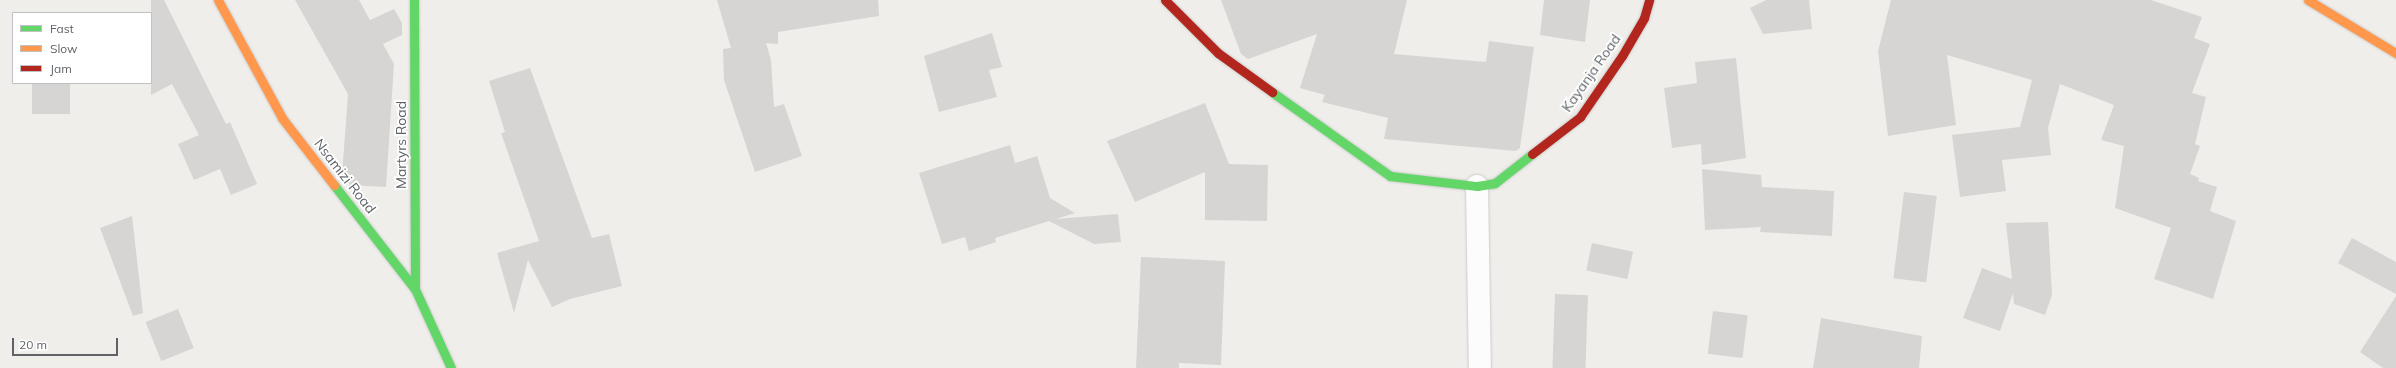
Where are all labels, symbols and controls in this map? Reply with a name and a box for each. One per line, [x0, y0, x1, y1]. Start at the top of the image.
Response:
legend [12, 12, 152, 84]
text: Fast [50, 21, 74, 36]
street label: Kayanja Road [1558, 31, 1624, 115]
text: Slow [50, 41, 78, 56]
text: Jam [50, 61, 72, 76]
street label: Martyrs Road [393, 101, 409, 189]
street label: Nsamizi Road [311, 135, 379, 217]
scale bar [14, 330, 120, 356]
text: 20 m [19, 337, 47, 352]

